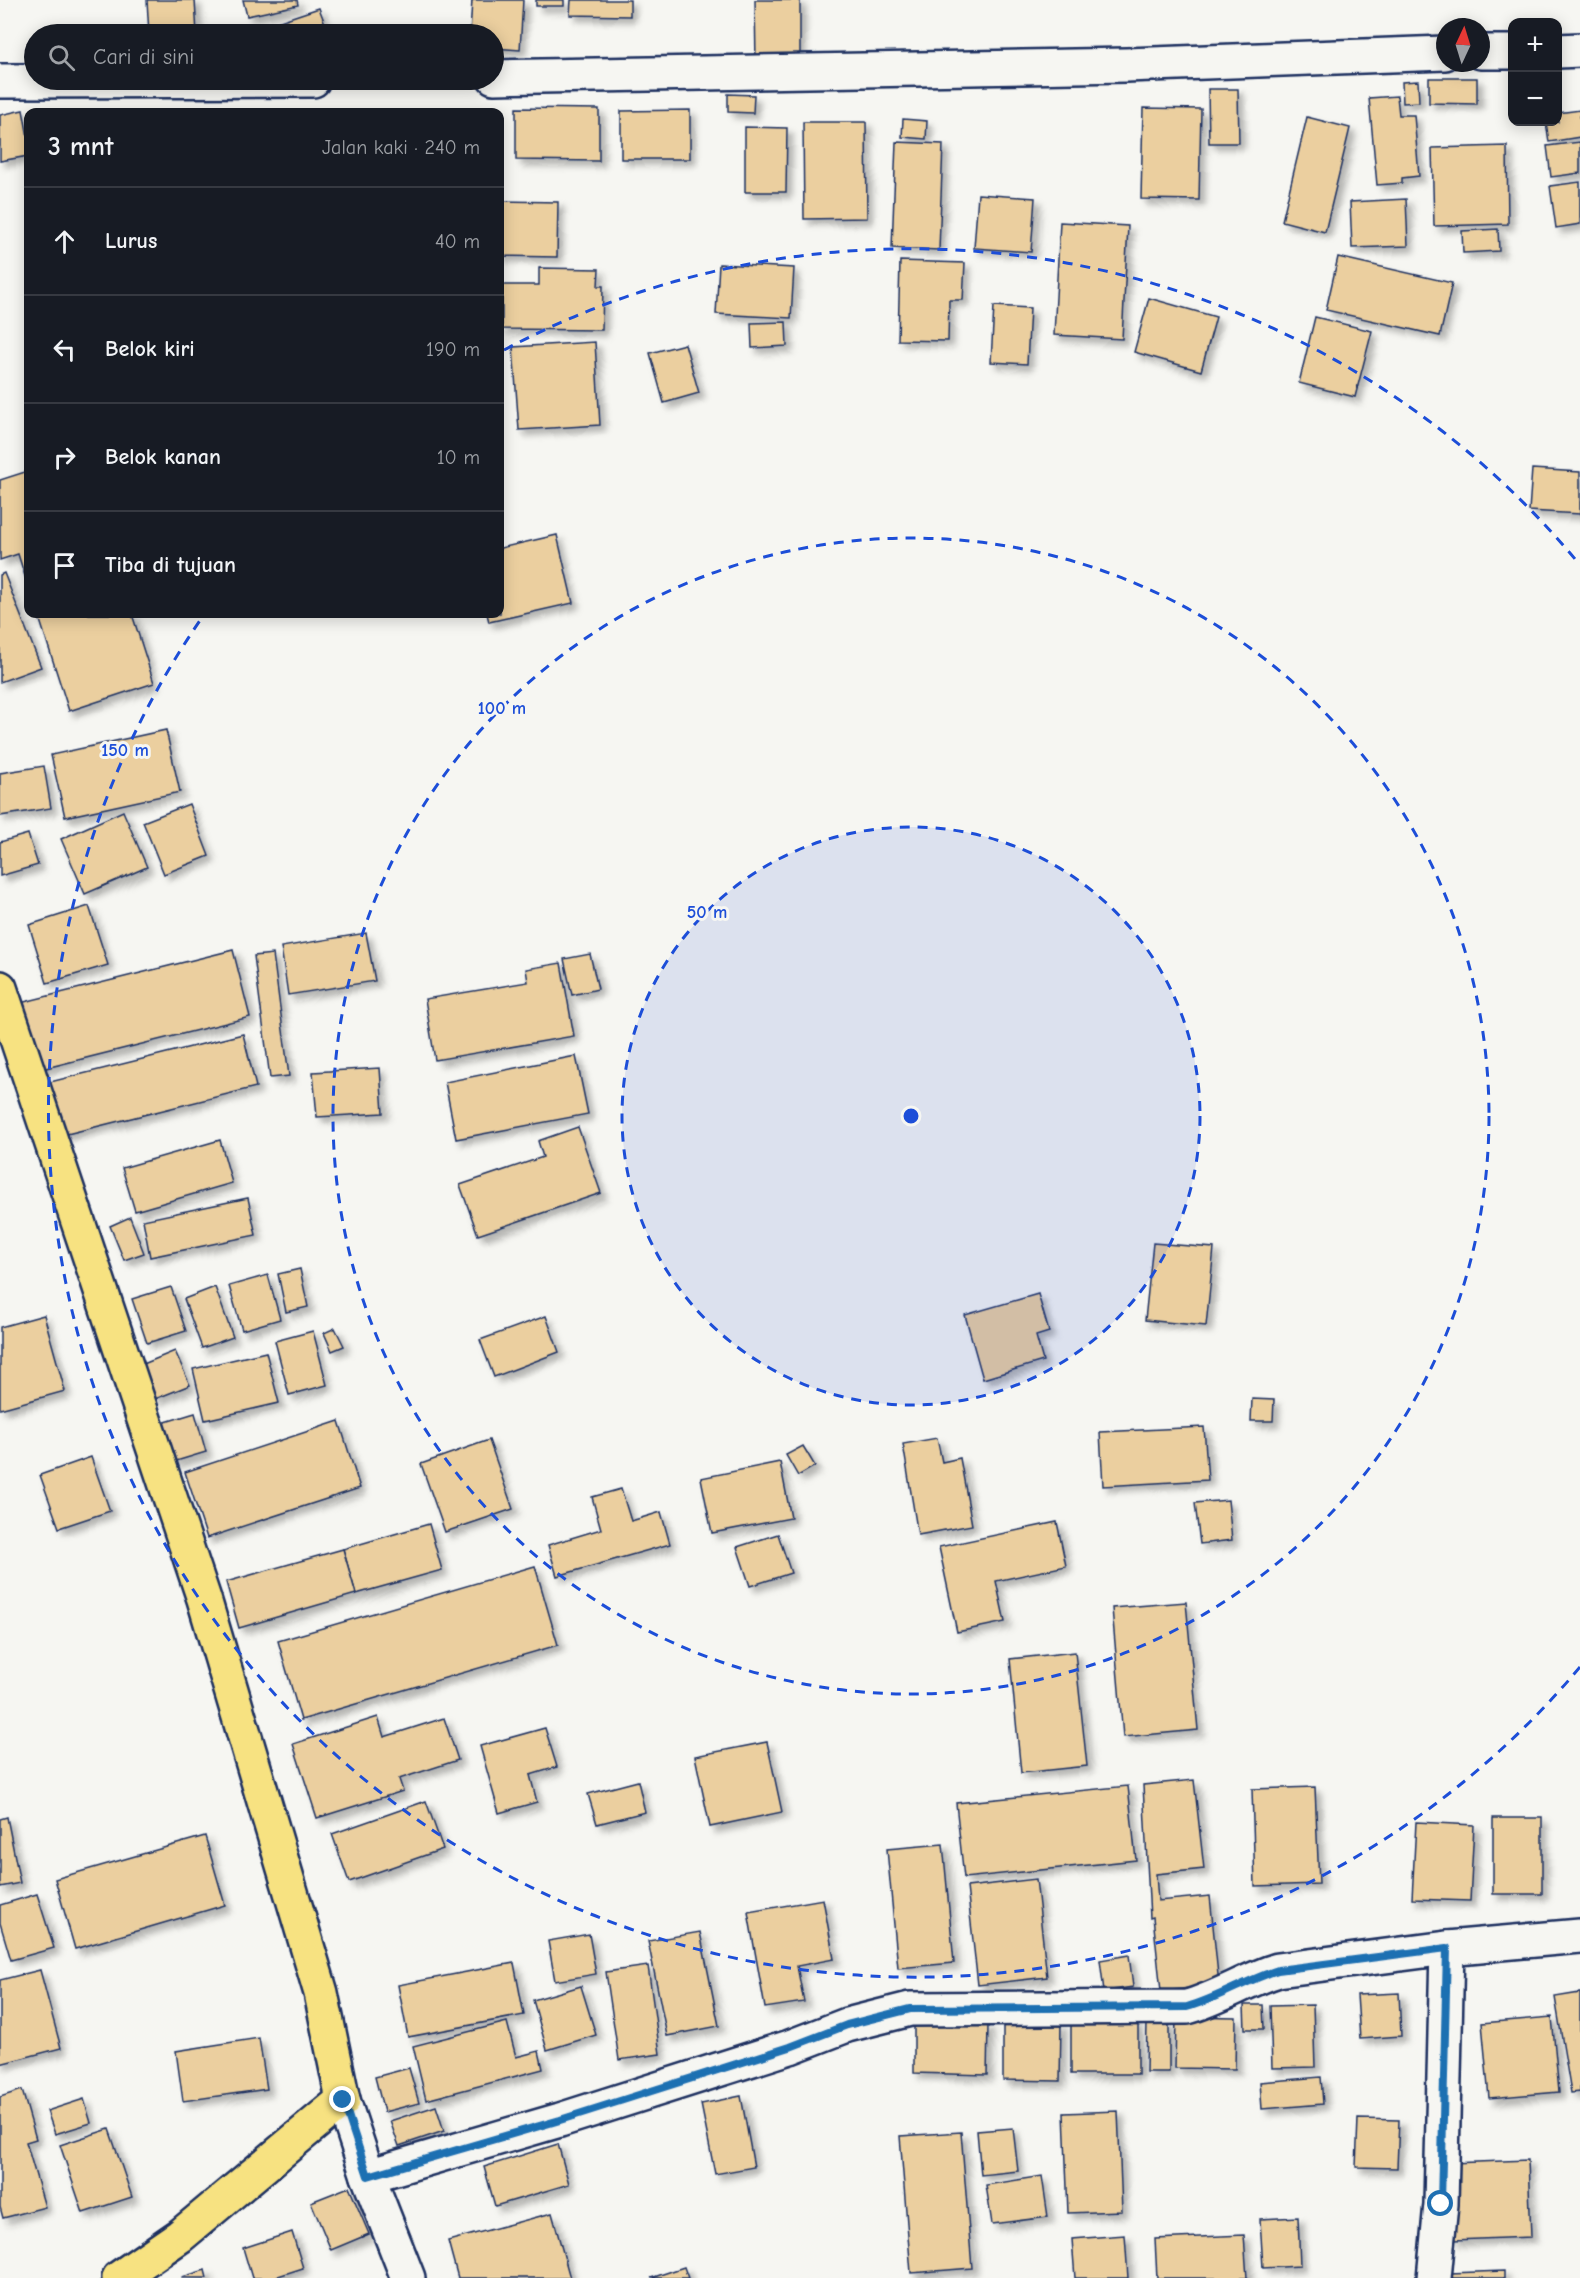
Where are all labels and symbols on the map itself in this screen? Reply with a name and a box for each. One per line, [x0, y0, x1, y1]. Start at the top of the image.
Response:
north arrow [1436, 18, 1490, 72]
text: 100 m [478, 698, 526, 719]
text: 150 m [101, 740, 149, 761]
text: 50 m [687, 902, 727, 923]
centre of rings [901, 1106, 921, 1126]
route end [329, 2086, 355, 2112]
route start [1427, 2190, 1453, 2216]

